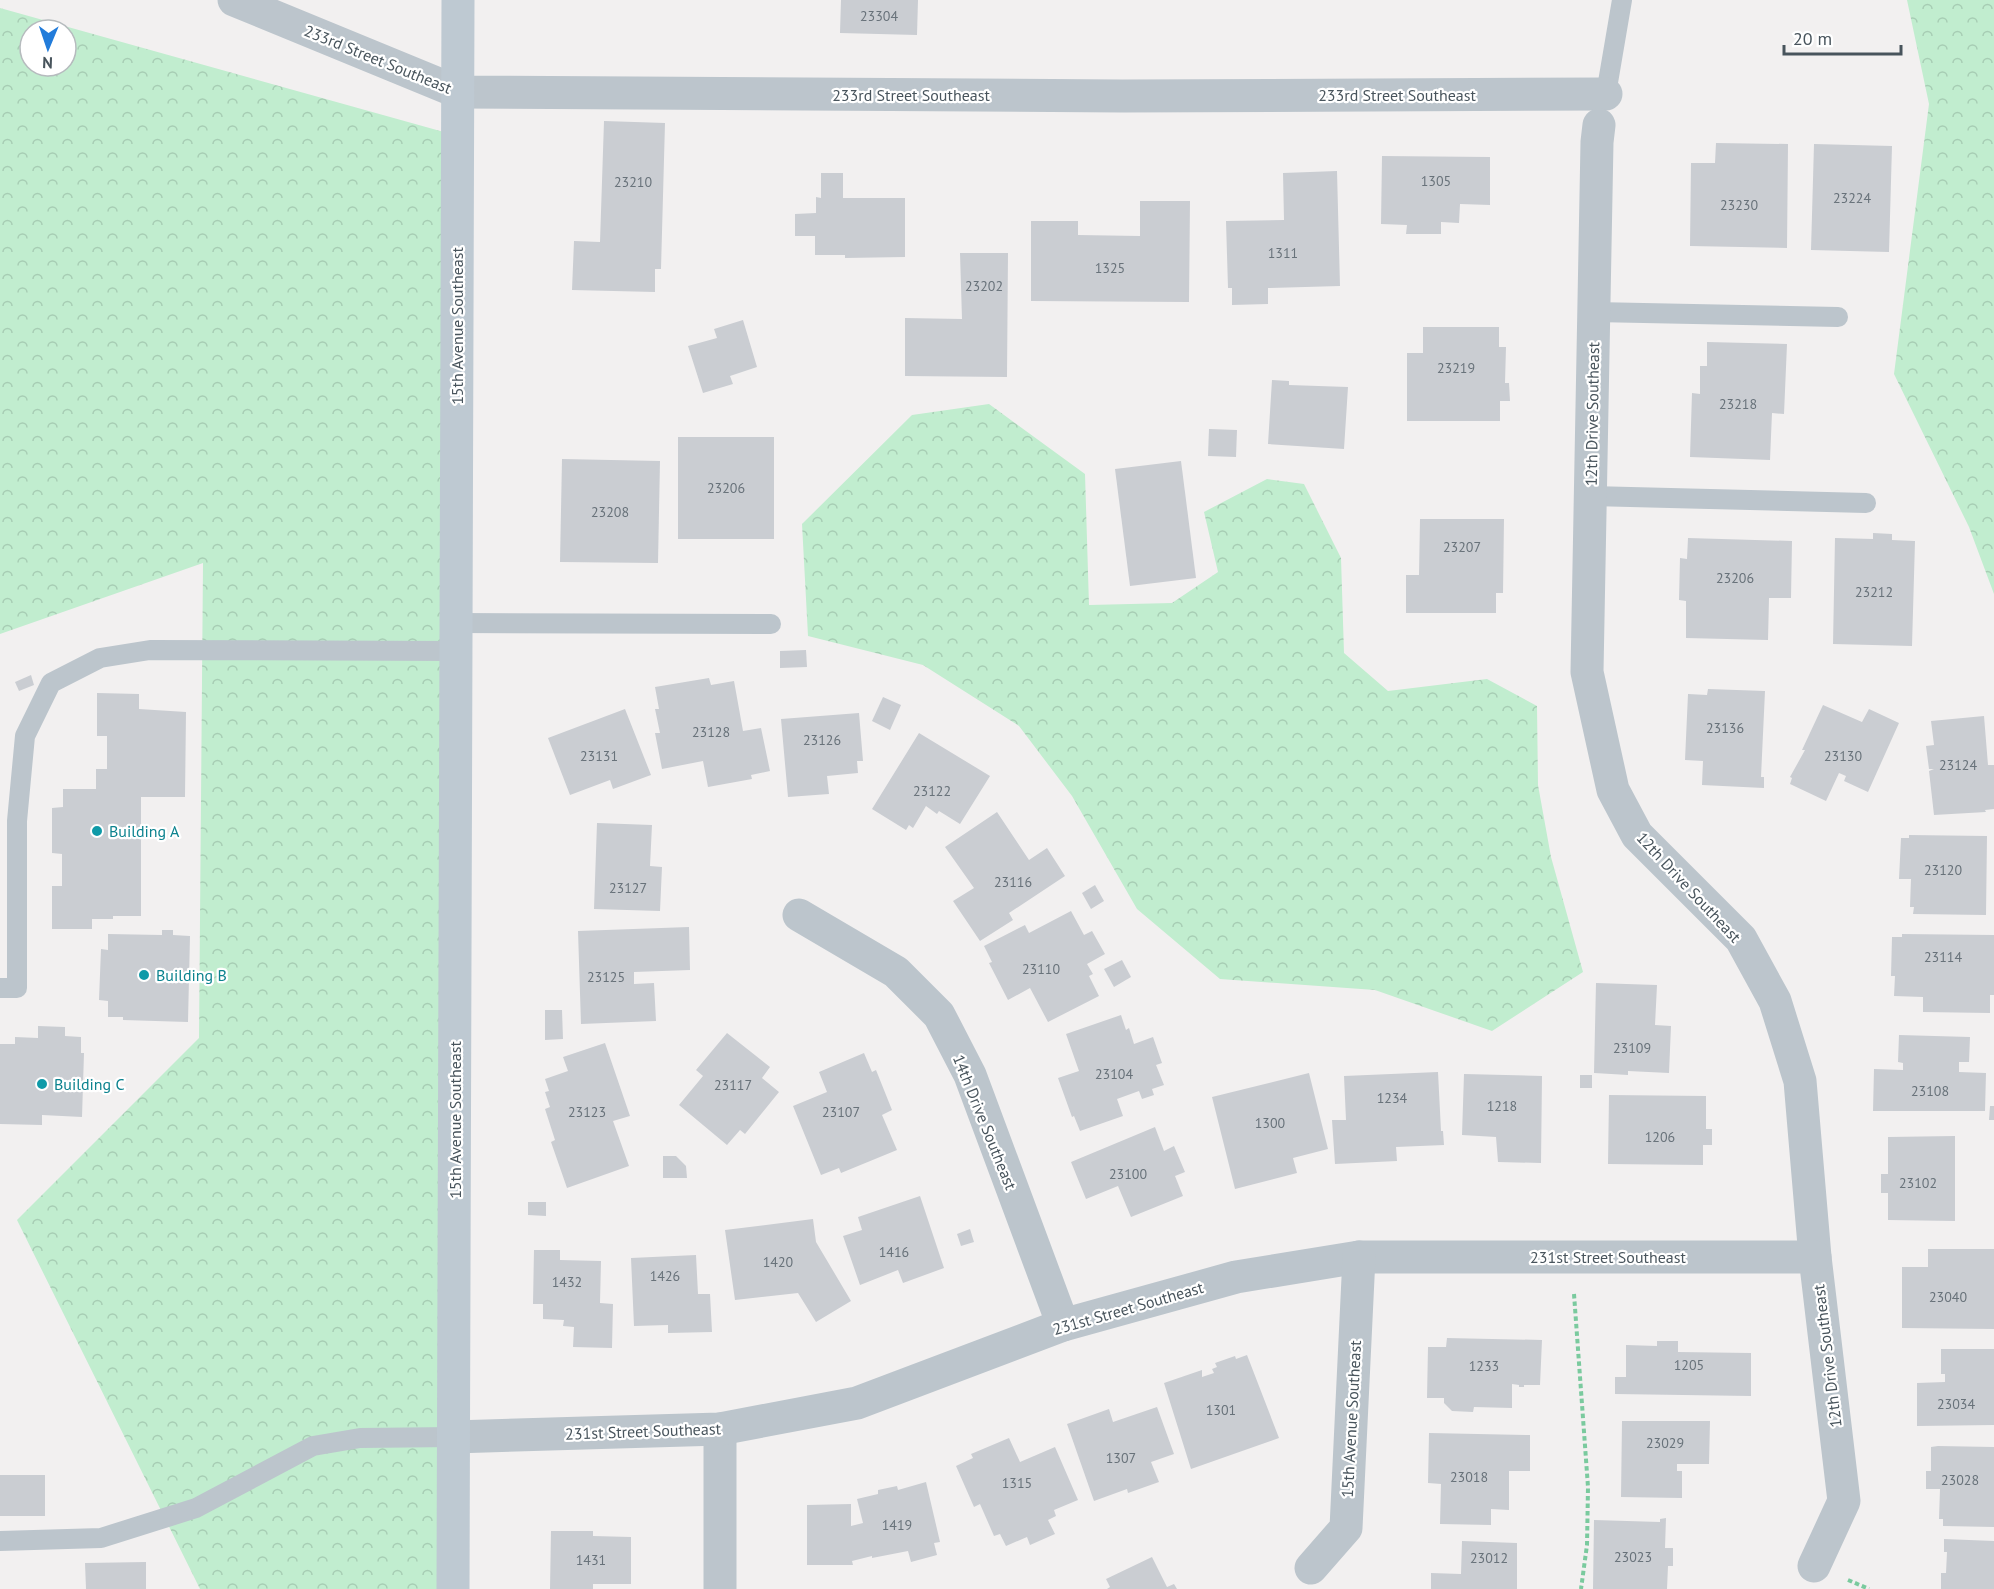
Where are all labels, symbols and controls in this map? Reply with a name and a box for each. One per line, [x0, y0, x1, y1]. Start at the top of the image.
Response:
house number: 23304 [860, 7, 898, 25]
north arrow [18, 18, 78, 78]
scale bar [1784, 18, 1901, 56]
street label: 233rd Street Southeast [301, 20, 455, 98]
text: 20 m [1793, 27, 1832, 50]
text: N [42, 53, 53, 73]
street label: 233rd Street Southeast [832, 85, 990, 105]
street label: 233rd Street Southeast [1318, 85, 1476, 105]
house number: 1305 [1421, 172, 1451, 190]
house number: 23210 [614, 173, 652, 191]
house number: 23224 [1833, 189, 1871, 207]
house number: 23230 [1720, 196, 1758, 214]
house number: 1311 [1268, 244, 1298, 262]
street label: 15th Avenue Southeast [447, 247, 467, 405]
house number: 1325 [1095, 259, 1125, 277]
house number: 23202 [965, 277, 1003, 295]
street label: 12th Drive Southeast [1581, 341, 1603, 486]
house number: 23219 [1437, 359, 1475, 377]
house number: 23218 [1719, 395, 1757, 413]
house number: 23206 [707, 479, 745, 497]
house number: 23208 [591, 503, 629, 521]
house number: 23207 [1443, 538, 1481, 556]
house number: 23206 [1716, 569, 1754, 587]
house number: 23212 [1855, 583, 1893, 601]
house number: 23136 [1706, 719, 1744, 737]
house number: 23128 [692, 723, 730, 741]
house number: 23126 [803, 731, 841, 749]
house number: 23131 [580, 747, 618, 765]
house number: 23130 [1824, 747, 1862, 765]
house number: 23124 [1939, 756, 1977, 774]
house number: 23122 [913, 782, 951, 800]
place label: Building A [109, 821, 180, 841]
marker: Building A [90, 824, 104, 838]
street label: 12th Drive Southeast [1633, 827, 1746, 947]
house number: 23120 [1924, 861, 1962, 879]
house number: 23116 [994, 873, 1032, 891]
house number: 23127 [609, 879, 647, 897]
house number: 23114 [1924, 948, 1962, 966]
house number: 23110 [1022, 960, 1060, 978]
place label: Building B [156, 965, 227, 985]
marker: Building B [137, 968, 151, 982]
house number: 23125 [587, 968, 625, 986]
house number: 23109 [1613, 1039, 1651, 1057]
street label: 15th Avenue Southeast [445, 1041, 465, 1199]
street label: 14th Drive Southeast [949, 1051, 1021, 1193]
house number: 23104 [1095, 1065, 1133, 1083]
place label: Building C [54, 1074, 125, 1094]
house number: 23117 [714, 1076, 752, 1094]
marker: Building C [35, 1077, 49, 1091]
house number: 23108 [1911, 1082, 1949, 1100]
house number: 1234 [1377, 1089, 1408, 1107]
house number: 1218 [1487, 1097, 1517, 1115]
house number: 23123 [568, 1103, 606, 1121]
house number: 23107 [822, 1103, 860, 1121]
house number: 1300 [1255, 1114, 1286, 1132]
house number: 1206 [1645, 1128, 1675, 1146]
house number: 23100 [1109, 1165, 1147, 1183]
house number: 23102 [1899, 1174, 1937, 1192]
house number: 1416 [879, 1243, 909, 1261]
street label: 231st Street Southeast [1530, 1247, 1686, 1267]
house number: 1420 [763, 1253, 794, 1271]
house number: 1426 [650, 1267, 680, 1285]
house number: 1432 [552, 1273, 582, 1291]
street label: 231st Street Southeast [1050, 1277, 1206, 1339]
street label: 12th Drive Southeast [1808, 1283, 1846, 1429]
house number: 23040 [1929, 1288, 1967, 1306]
street label: 15th Avenue Southeast [1337, 1339, 1365, 1498]
house number: 1205 [1674, 1356, 1704, 1374]
house number: 1233 [1469, 1357, 1499, 1375]
house number: 23034 [1937, 1395, 1975, 1413]
house number: 1301 [1206, 1401, 1236, 1419]
street label: 231st Street Southeast [565, 1418, 722, 1444]
house number: 23029 [1646, 1434, 1684, 1452]
house number: 1307 [1106, 1449, 1136, 1467]
house number: 23018 [1450, 1468, 1488, 1486]
house number: 23028 [1941, 1471, 1979, 1489]
house number: 1315 [1002, 1474, 1032, 1492]
house number: 1419 [882, 1516, 912, 1534]
house number: 23023 [1614, 1548, 1652, 1566]
house number: 23012 [1470, 1549, 1508, 1567]
house number: 1431 [576, 1551, 606, 1569]

